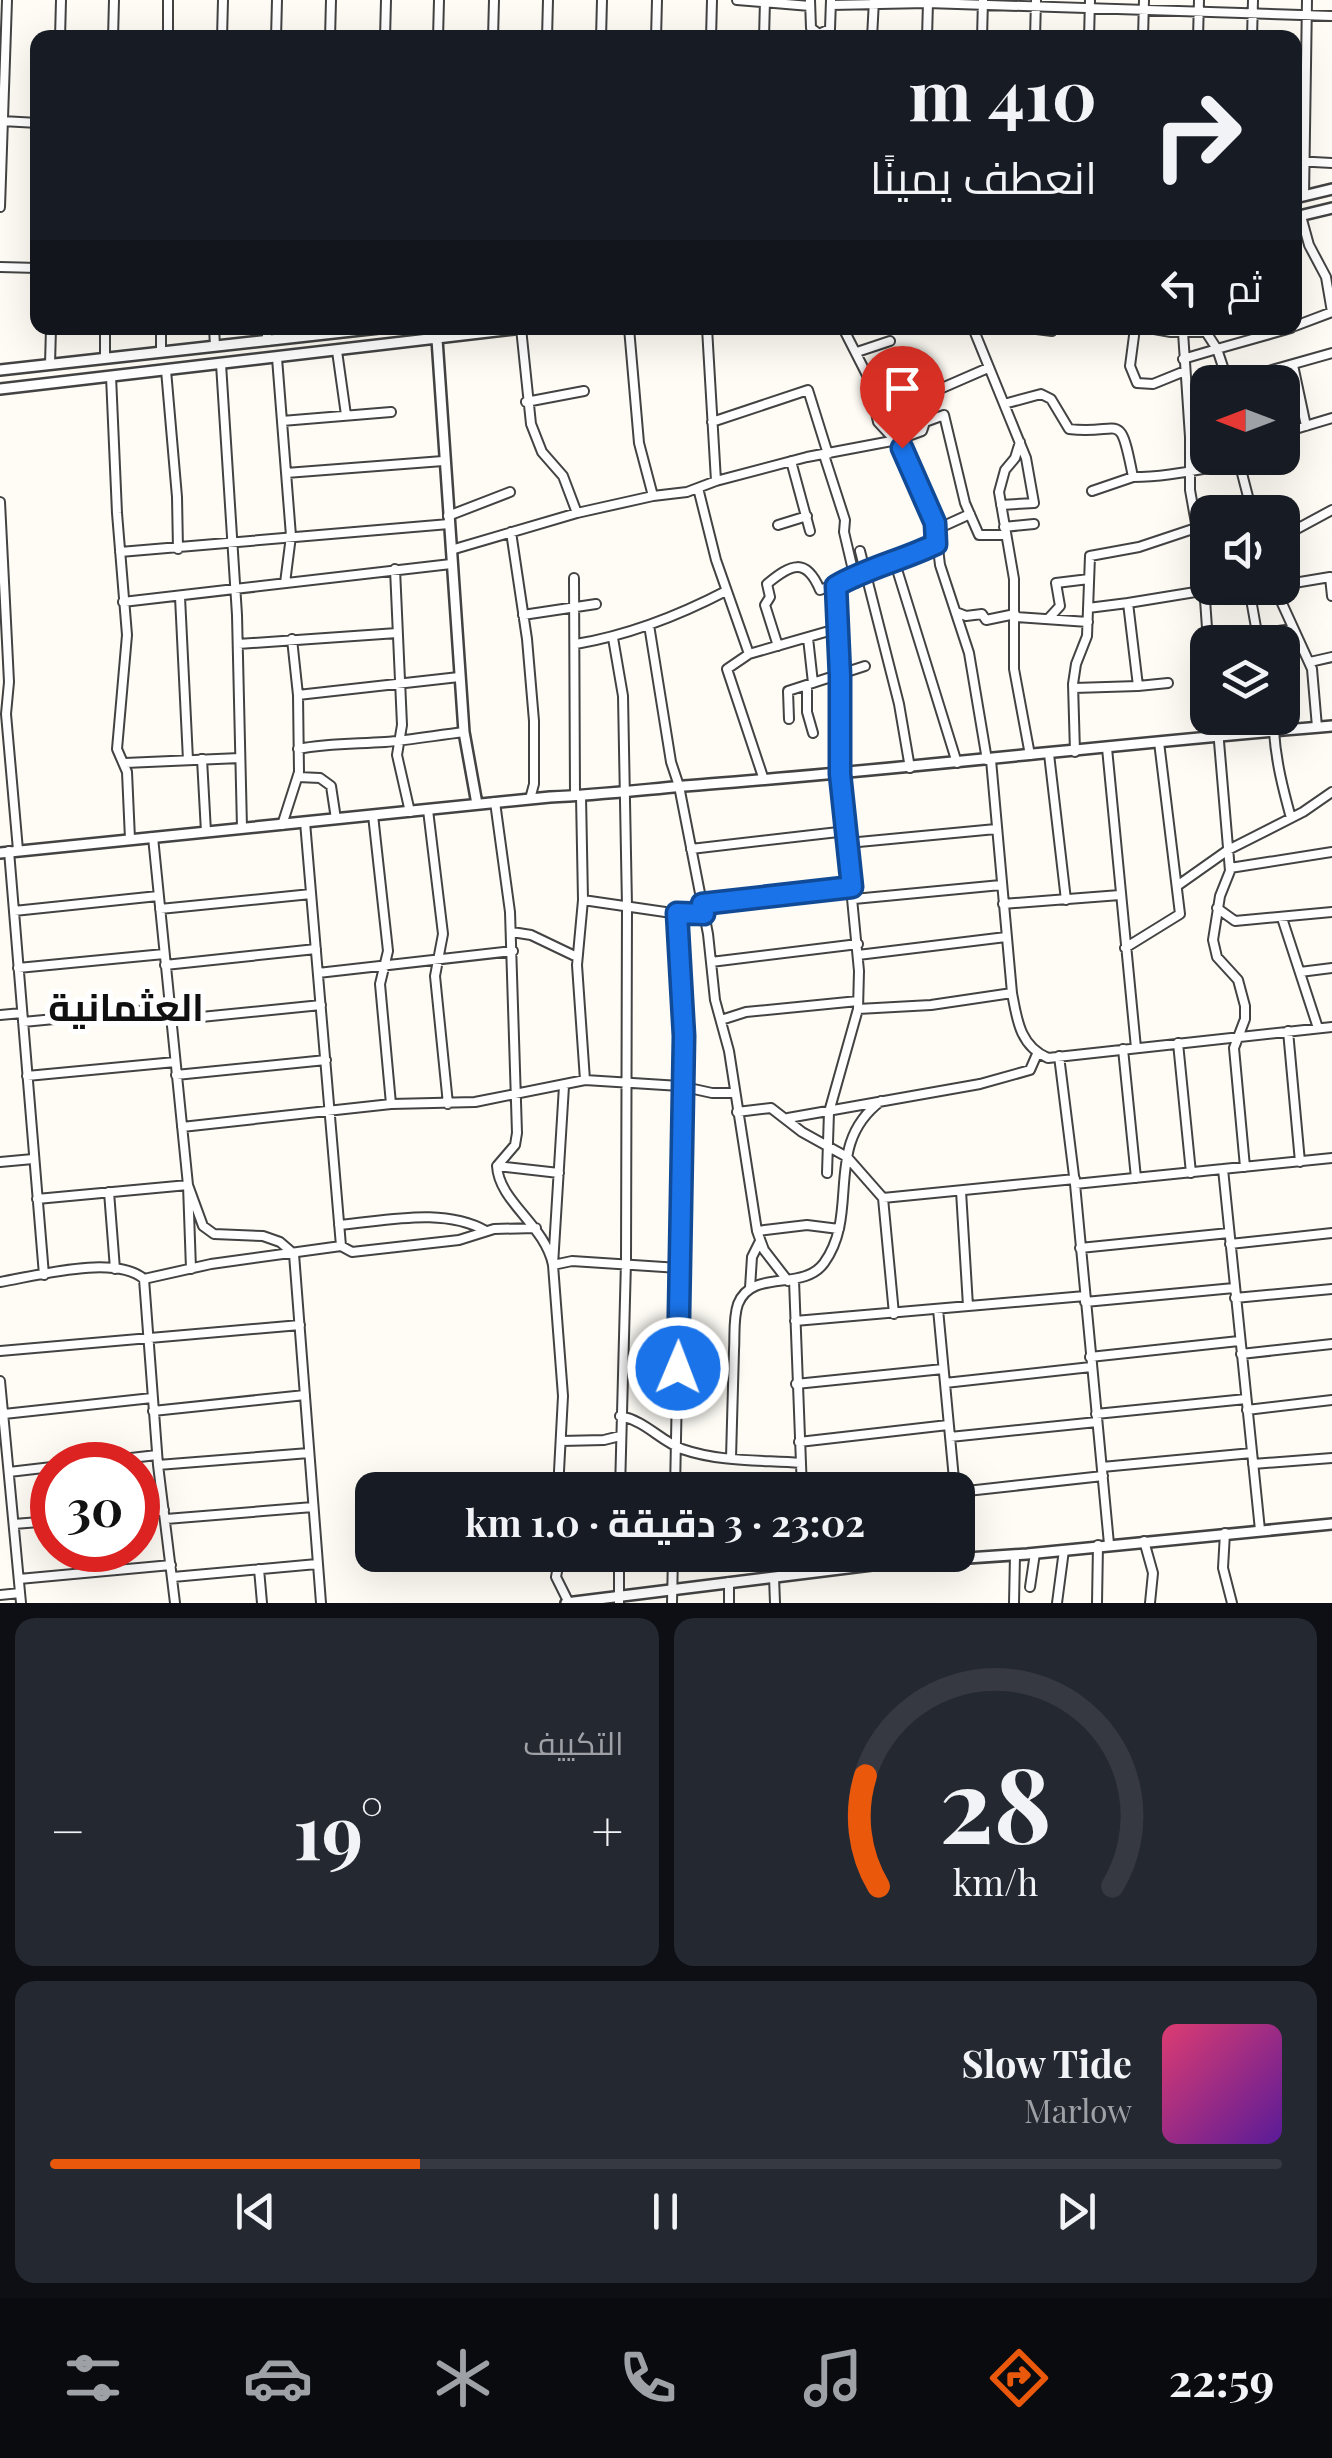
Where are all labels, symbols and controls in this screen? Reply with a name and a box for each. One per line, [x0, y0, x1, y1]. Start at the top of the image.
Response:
text: 410 m [908, 45, 1097, 139]
icon: right [1132, 70, 1262, 200]
text: انعطف يمينًا [870, 145, 1097, 205]
icon: left [1152, 260, 1207, 315]
text: ثم [1227, 261, 1262, 312]
pin [860, 346, 945, 449]
icon: arrive [875, 361, 930, 416]
north arrow [1190, 365, 1300, 475]
map controls [1190, 365, 1300, 735]
button: sound [1190, 495, 1300, 605]
button: layers [1190, 625, 1300, 735]
district label: العثمانية [48, 980, 204, 1031]
position arrow [626, 1316, 730, 1420]
speed limit sign: 30 [30, 1442, 160, 1572]
text: 23:02 · 3 دقيقة · 1.0 km [465, 1496, 865, 1547]
text: التكييف [523, 1720, 624, 1763]
text: 28 [939, 1731, 1052, 1870]
text: 19° [293, 1779, 384, 1879]
text: − [50, 1792, 86, 1866]
text: + [591, 1792, 624, 1866]
text: km/h [952, 1857, 1038, 1905]
text: Slow Tide [962, 2037, 1132, 2088]
text: Marlow [1024, 2088, 1132, 2131]
icon: previous [228, 2184, 283, 2239]
icon: pause [638, 2184, 693, 2239]
icon: next [1049, 2184, 1104, 2239]
icon: filters [58, 2343, 128, 2413]
icon: car [243, 2343, 313, 2413]
icon: climate [428, 2343, 498, 2413]
icon: phone [613, 2343, 683, 2413]
icon: music [798, 2343, 868, 2413]
icon: directions [984, 2343, 1054, 2413]
text: 22:59 [1169, 2348, 1274, 2408]

